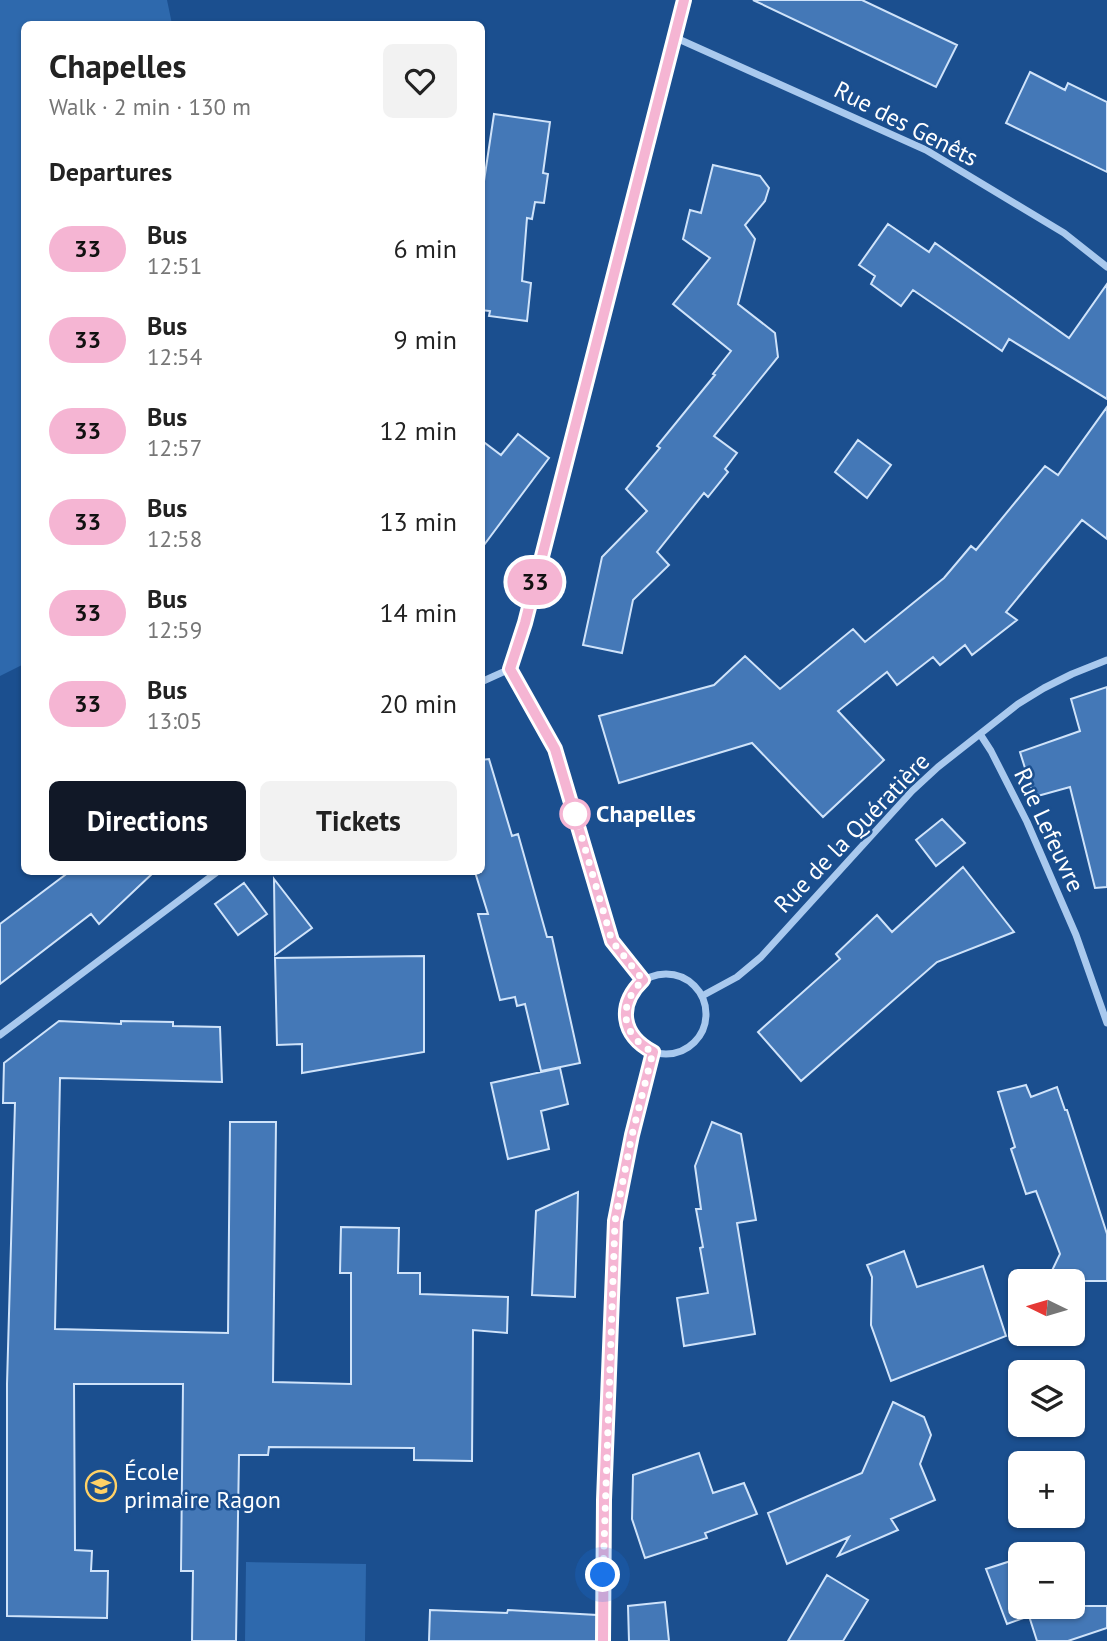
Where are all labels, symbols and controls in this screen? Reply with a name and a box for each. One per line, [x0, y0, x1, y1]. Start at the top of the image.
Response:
text: Chapelles [49, 44, 186, 87]
button: heart [383, 44, 457, 118]
street label: Rue des Genêts [829, 74, 983, 173]
text: Walk · 2 min · 130 m [49, 92, 251, 121]
text: Departures [49, 155, 172, 188]
text: Bus [147, 218, 187, 251]
text: 6 min [394, 232, 457, 265]
text: 33 [74, 233, 101, 264]
text: 12:51 [147, 251, 202, 280]
text: Bus [147, 309, 187, 342]
text: 9 min [394, 323, 457, 356]
text: 33 [74, 324, 101, 355]
text: 12:54 [147, 342, 202, 371]
text: Bus [147, 400, 187, 433]
text: 12 min [379, 414, 457, 447]
text: 33 [74, 415, 101, 446]
text: 12:57 [147, 433, 202, 462]
text: Bus [147, 491, 187, 524]
text: 13 min [379, 505, 457, 538]
text: 33 [74, 506, 101, 537]
text: 12:58 [147, 524, 202, 553]
line badge: 33 [504, 559, 566, 605]
text: 33 [521, 566, 549, 597]
text: Bus [147, 582, 187, 615]
text: 14 min [379, 596, 457, 629]
text: 33 [74, 597, 101, 628]
text: 12:59 [147, 615, 202, 644]
text: Bus [147, 673, 187, 706]
text: 20 min [379, 687, 457, 720]
text: 33 [74, 688, 101, 719]
text: 13:05 [147, 706, 202, 735]
street label: Rue de la Quératière [767, 746, 936, 919]
street label: Rue Lefeuvre [1007, 763, 1092, 897]
button: Directions [49, 781, 246, 861]
button: Tickets [260, 781, 457, 861]
place label: Chapelles [596, 798, 696, 829]
marker: Chapelles [560, 799, 590, 829]
north arrow [1008, 1269, 1085, 1346]
map controls [1008, 1269, 1085, 1619]
button: layers [1008, 1360, 1085, 1437]
button: + [1008, 1451, 1085, 1528]
place label: École primaire Ragon [124, 1456, 281, 1515]
school or university icon: École primaire Ragon [84, 1469, 118, 1503]
button: − [1008, 1542, 1085, 1619]
your location [585, 1557, 620, 1592]

